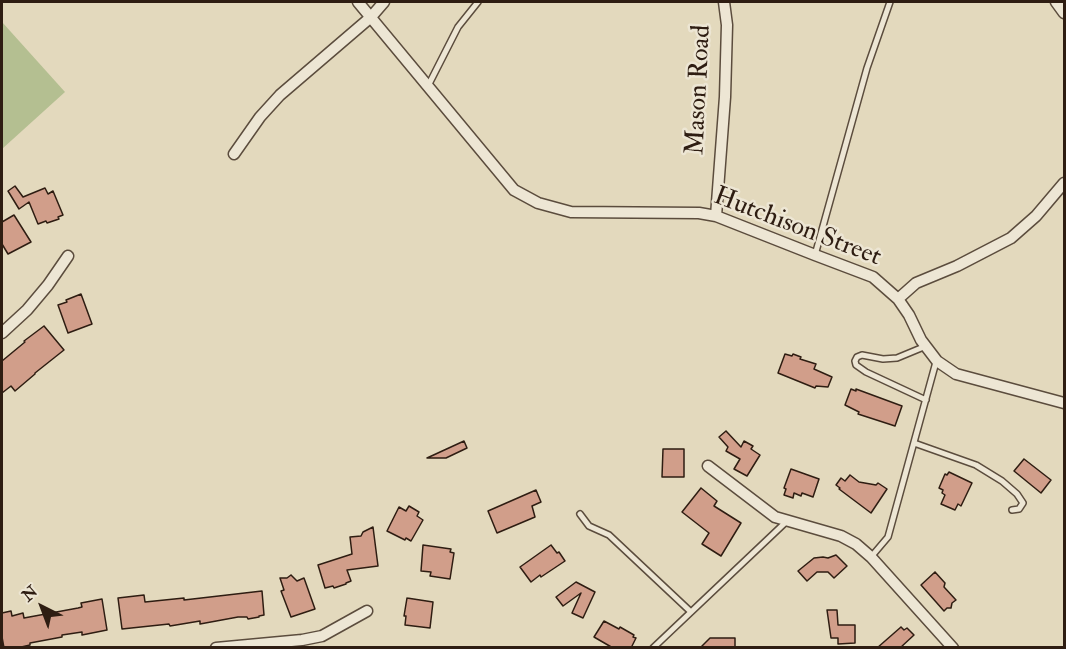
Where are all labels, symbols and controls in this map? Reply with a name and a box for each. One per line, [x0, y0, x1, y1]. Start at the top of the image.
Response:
street label: Mason Road [681, 24, 719, 156]
street label: Hutchison Street [709, 182, 885, 274]
north arrow [12, 577, 72, 637]
text: N [18, 581, 42, 606]

